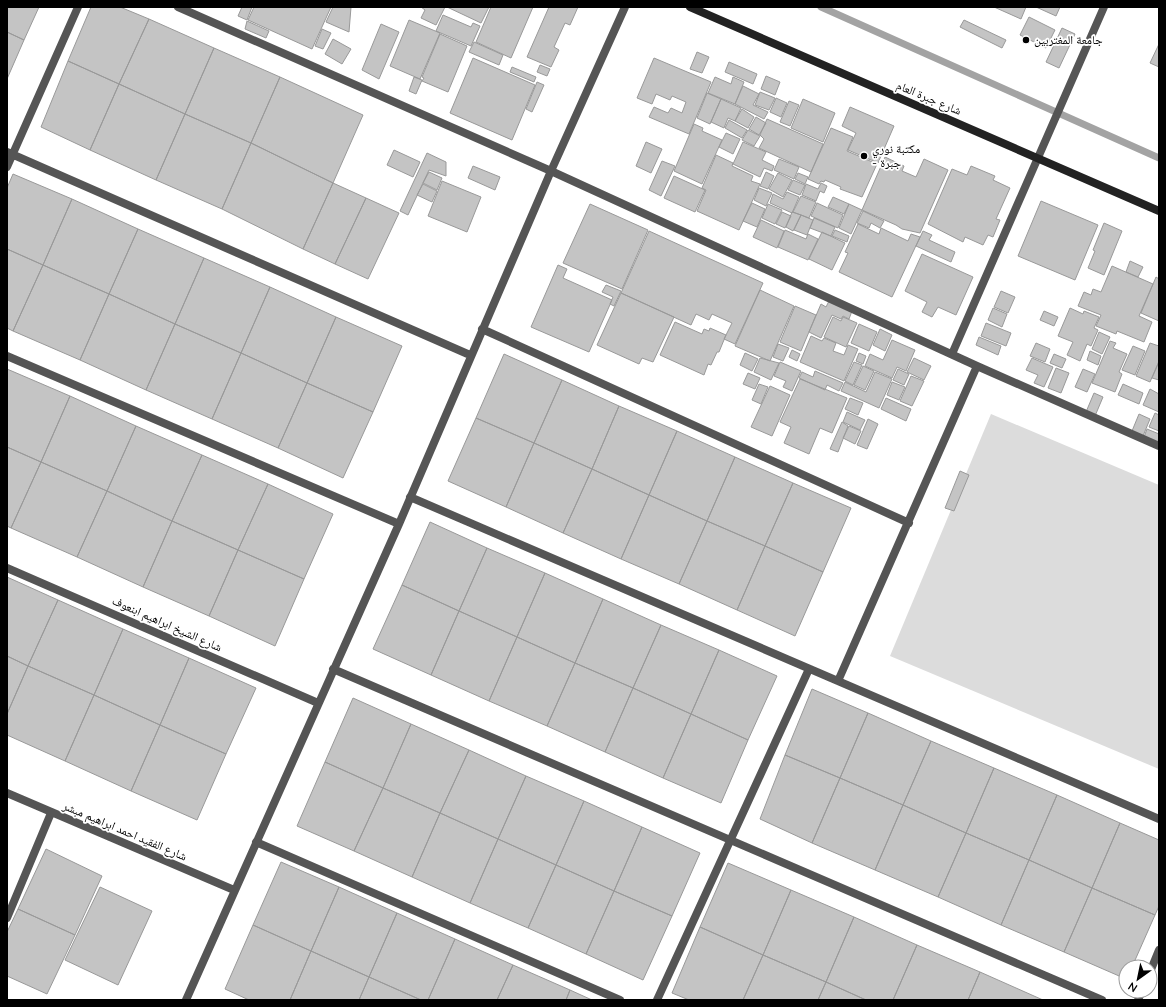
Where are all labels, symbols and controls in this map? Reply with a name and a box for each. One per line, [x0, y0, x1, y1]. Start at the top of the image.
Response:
place label: جامعة المغتربين [1034, 32, 1103, 48]
marker: جامعة المغتربين [1021, 35, 1031, 45]
street label: شارع جبرة العام [894, 77, 964, 119]
place label: مكتبة نوري - جبرة [872, 141, 920, 171]
marker: مكتبة نوري - جبرة [859, 151, 869, 161]
street label: شارع الشيخ ابراهيم ابنعوف [109, 593, 225, 656]
street label: شارع الفقيد احمد ابراهيم مبشر [60, 797, 190, 864]
north arrow [1118, 959, 1158, 999]
text: N [1125, 978, 1140, 995]

